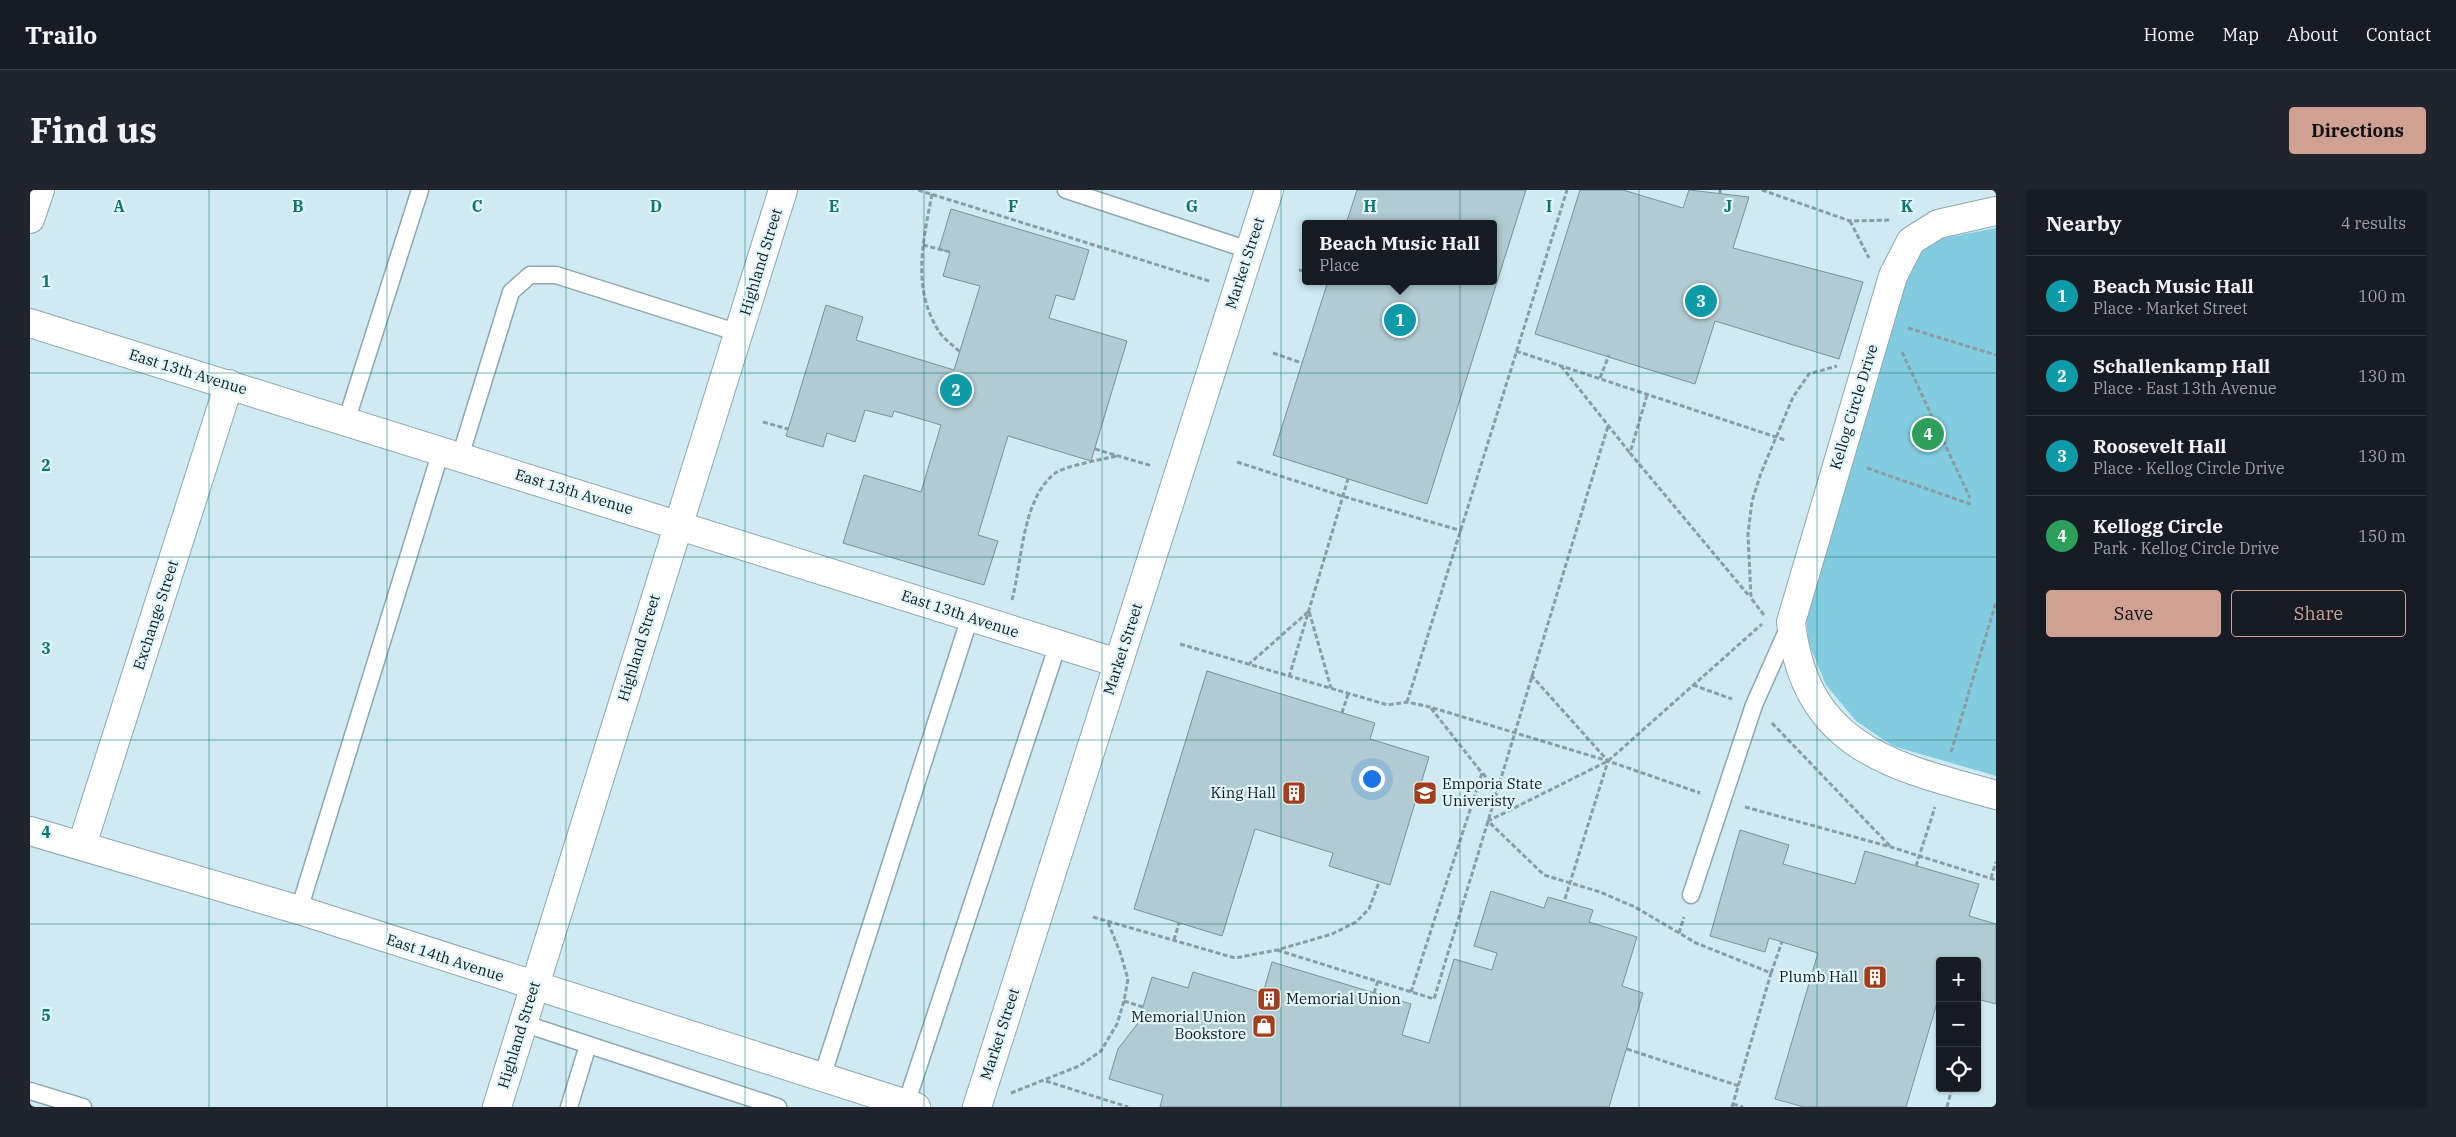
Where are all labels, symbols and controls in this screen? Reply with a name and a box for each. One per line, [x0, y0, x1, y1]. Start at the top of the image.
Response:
text: Trailo [25, 19, 97, 51]
text: Home [2143, 23, 2195, 46]
text: Map [2223, 23, 2259, 46]
text: About [2287, 23, 2338, 46]
text: Contact [2366, 23, 2431, 46]
text: Find us [30, 107, 157, 153]
button: Directions [2289, 107, 2426, 154]
text: A [113, 196, 125, 216]
text: B [292, 196, 304, 216]
text: C [472, 196, 482, 216]
text: D [650, 196, 662, 216]
text: E [829, 196, 839, 216]
text: F [1008, 196, 1018, 216]
text: G [1186, 196, 1198, 216]
text: H [1364, 196, 1377, 216]
text: I [1546, 196, 1552, 216]
text: J [1724, 196, 1732, 216]
text: K [1901, 196, 1914, 216]
street label: Highland Street [735, 206, 786, 318]
text: Nearby [2046, 209, 2122, 237]
text: 4 results [2341, 213, 2406, 233]
street label: Market Street [1221, 215, 1268, 311]
popup [1302, 220, 1497, 285]
text: Beach Music Hall [1319, 231, 1480, 255]
text: Place [1319, 255, 1359, 275]
text: 1 [41, 271, 51, 291]
text: Beach Music Hall [2093, 274, 2254, 298]
pin: 3 [1685, 282, 1717, 320]
text: 1 [2057, 286, 2067, 306]
text: 100 m [2358, 286, 2406, 306]
text: Place · Market Street [2093, 298, 2248, 318]
pin: 1 [1384, 301, 1416, 339]
street label: Kellog Circle Drive [1825, 342, 1882, 472]
street label: East 13th Avenue [127, 345, 250, 399]
text: Schallenkamp Hall [2093, 354, 2270, 378]
text: 2 [2057, 366, 2067, 386]
text: 130 m [2358, 366, 2406, 386]
pin: 2 [940, 371, 972, 409]
text: Place · East 13th Avenue [2093, 378, 2277, 398]
pin: 4 [1912, 415, 1944, 453]
text: Roosevelt Hall [2093, 434, 2227, 458]
text: 3 [2057, 446, 2067, 466]
text: 130 m [2358, 446, 2406, 466]
text: 2 [41, 455, 51, 475]
text: Place · Kellog Circle Drive [2093, 458, 2285, 478]
street label: East 13th Avenue [513, 465, 636, 519]
text: Kellogg Circle [2093, 514, 2223, 538]
text: 4 [2057, 526, 2067, 546]
text: 150 m [2358, 526, 2406, 546]
text: Park · Kellog Circle Drive [2093, 538, 2279, 558]
street label: Exchange Street [129, 558, 182, 672]
street label: East 13th Avenue [899, 586, 1021, 642]
button: Save [2046, 590, 2221, 637]
button: Share [2231, 590, 2406, 637]
street label: Highland Street [613, 592, 664, 704]
street label: Market Street [1099, 601, 1146, 697]
text: 3 [41, 638, 51, 658]
your location [1359, 766, 1385, 792]
place label: Emporia State Univeristy [1442, 774, 1542, 810]
building icon: King Hall [1281, 780, 1307, 806]
school or university icon: Emporia State Univeristy [1412, 780, 1438, 806]
place label: King Hall [1210, 783, 1276, 802]
text: 4 [41, 822, 51, 842]
street label: East 14th Avenue [384, 930, 506, 986]
map controls [1936, 957, 1981, 1092]
button: + [1936, 957, 1981, 1002]
building icon: Plumb Hall [1862, 964, 1888, 990]
place label: Plumb Hall [1779, 967, 1858, 986]
street label: Highland Street [493, 979, 544, 1091]
street label: Market Street [976, 986, 1023, 1082]
building icon: Memorial Union [1256, 986, 1282, 1012]
place label: Memorial Union [1286, 989, 1401, 1008]
button: − [1936, 1002, 1981, 1047]
text: 5 [41, 1005, 51, 1025]
place label: Memorial Union Bookstore [1131, 1007, 1246, 1043]
shop icon: Memorial Union Bookstore [1251, 1013, 1277, 1039]
button: locate [1936, 1047, 1981, 1092]

